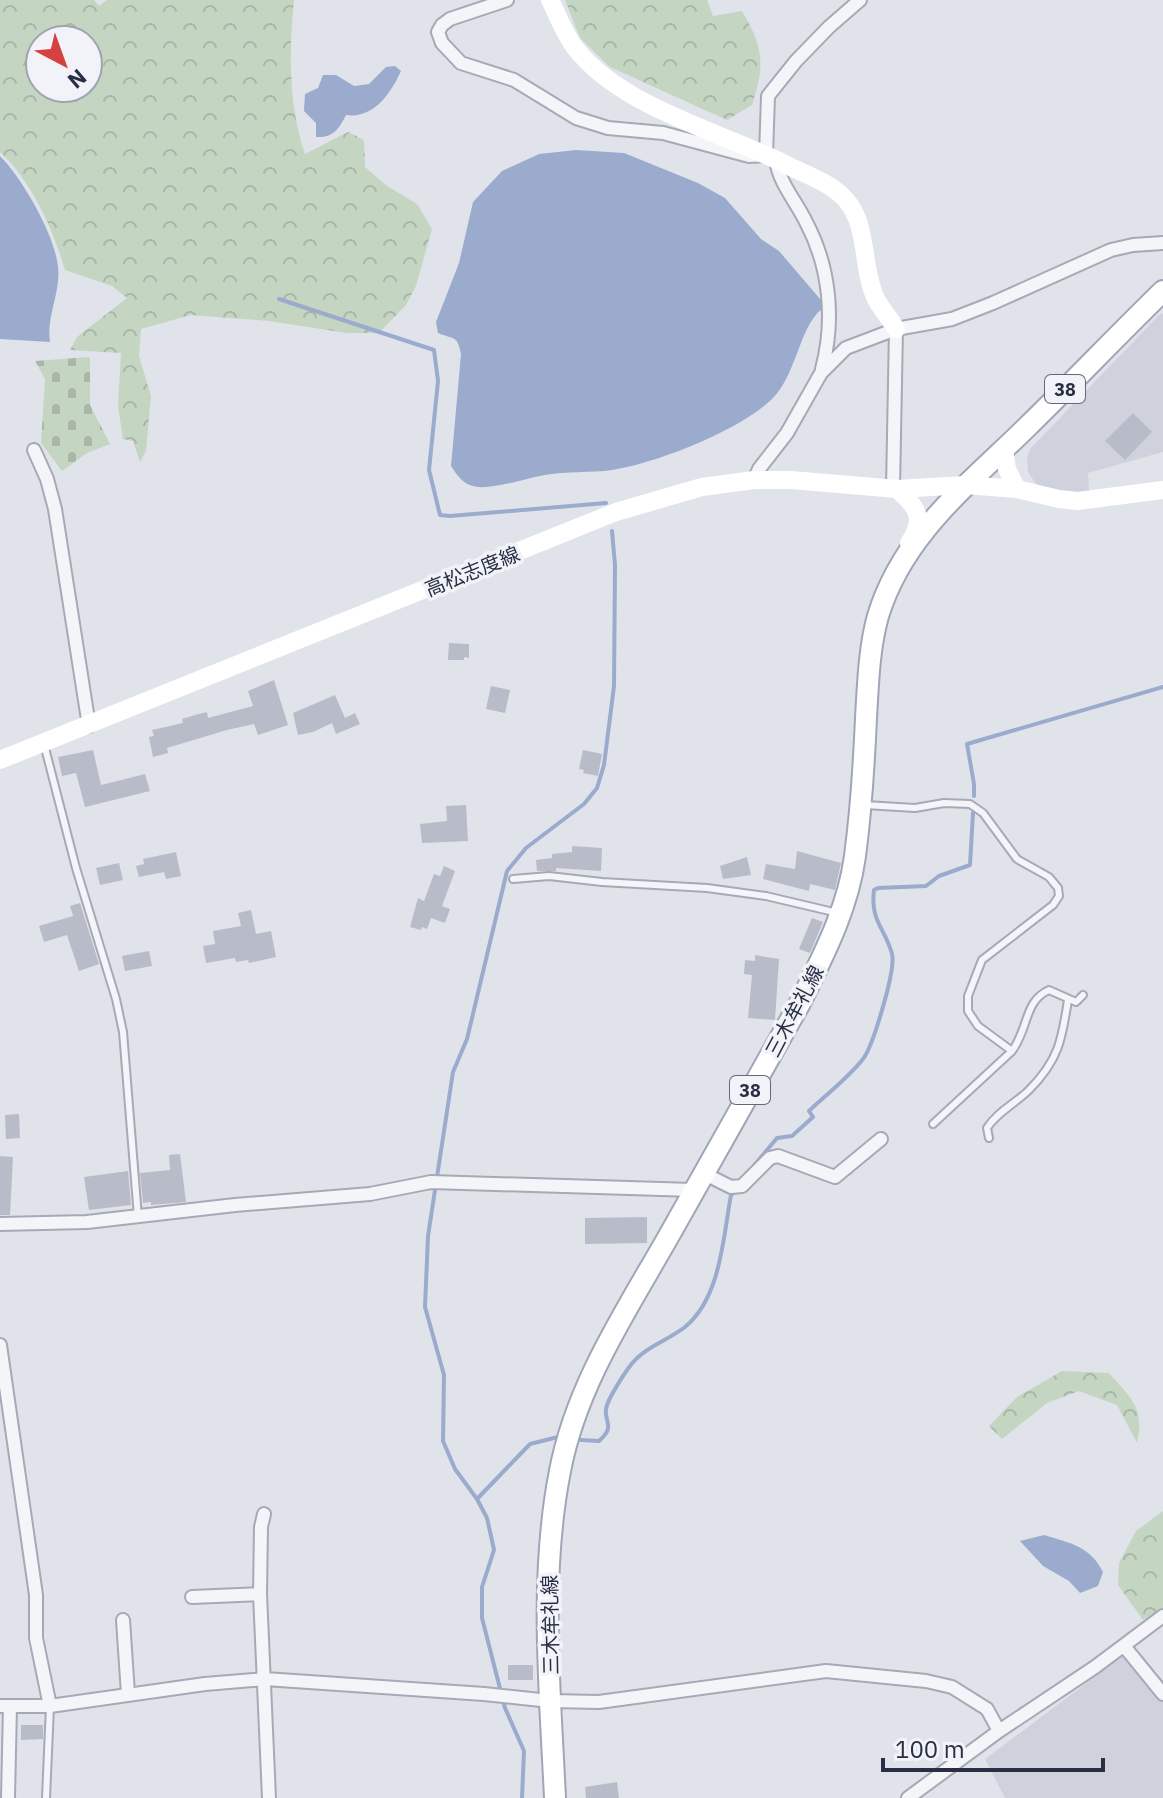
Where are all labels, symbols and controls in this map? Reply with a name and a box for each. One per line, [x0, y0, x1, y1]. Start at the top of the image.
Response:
north arrow [24, 24, 104, 104]
text: N [62, 63, 93, 96]
road number: 38 [1045, 375, 1085, 403]
street label: 高松志度線 [421, 540, 523, 602]
street label: 三木牟礼線 [759, 961, 829, 1061]
road number: 38 [730, 1076, 770, 1104]
street label: 三木牟礼線 [536, 1575, 564, 1675]
scale bar [883, 1722, 1103, 1772]
text: 100 m [895, 1733, 965, 1765]

